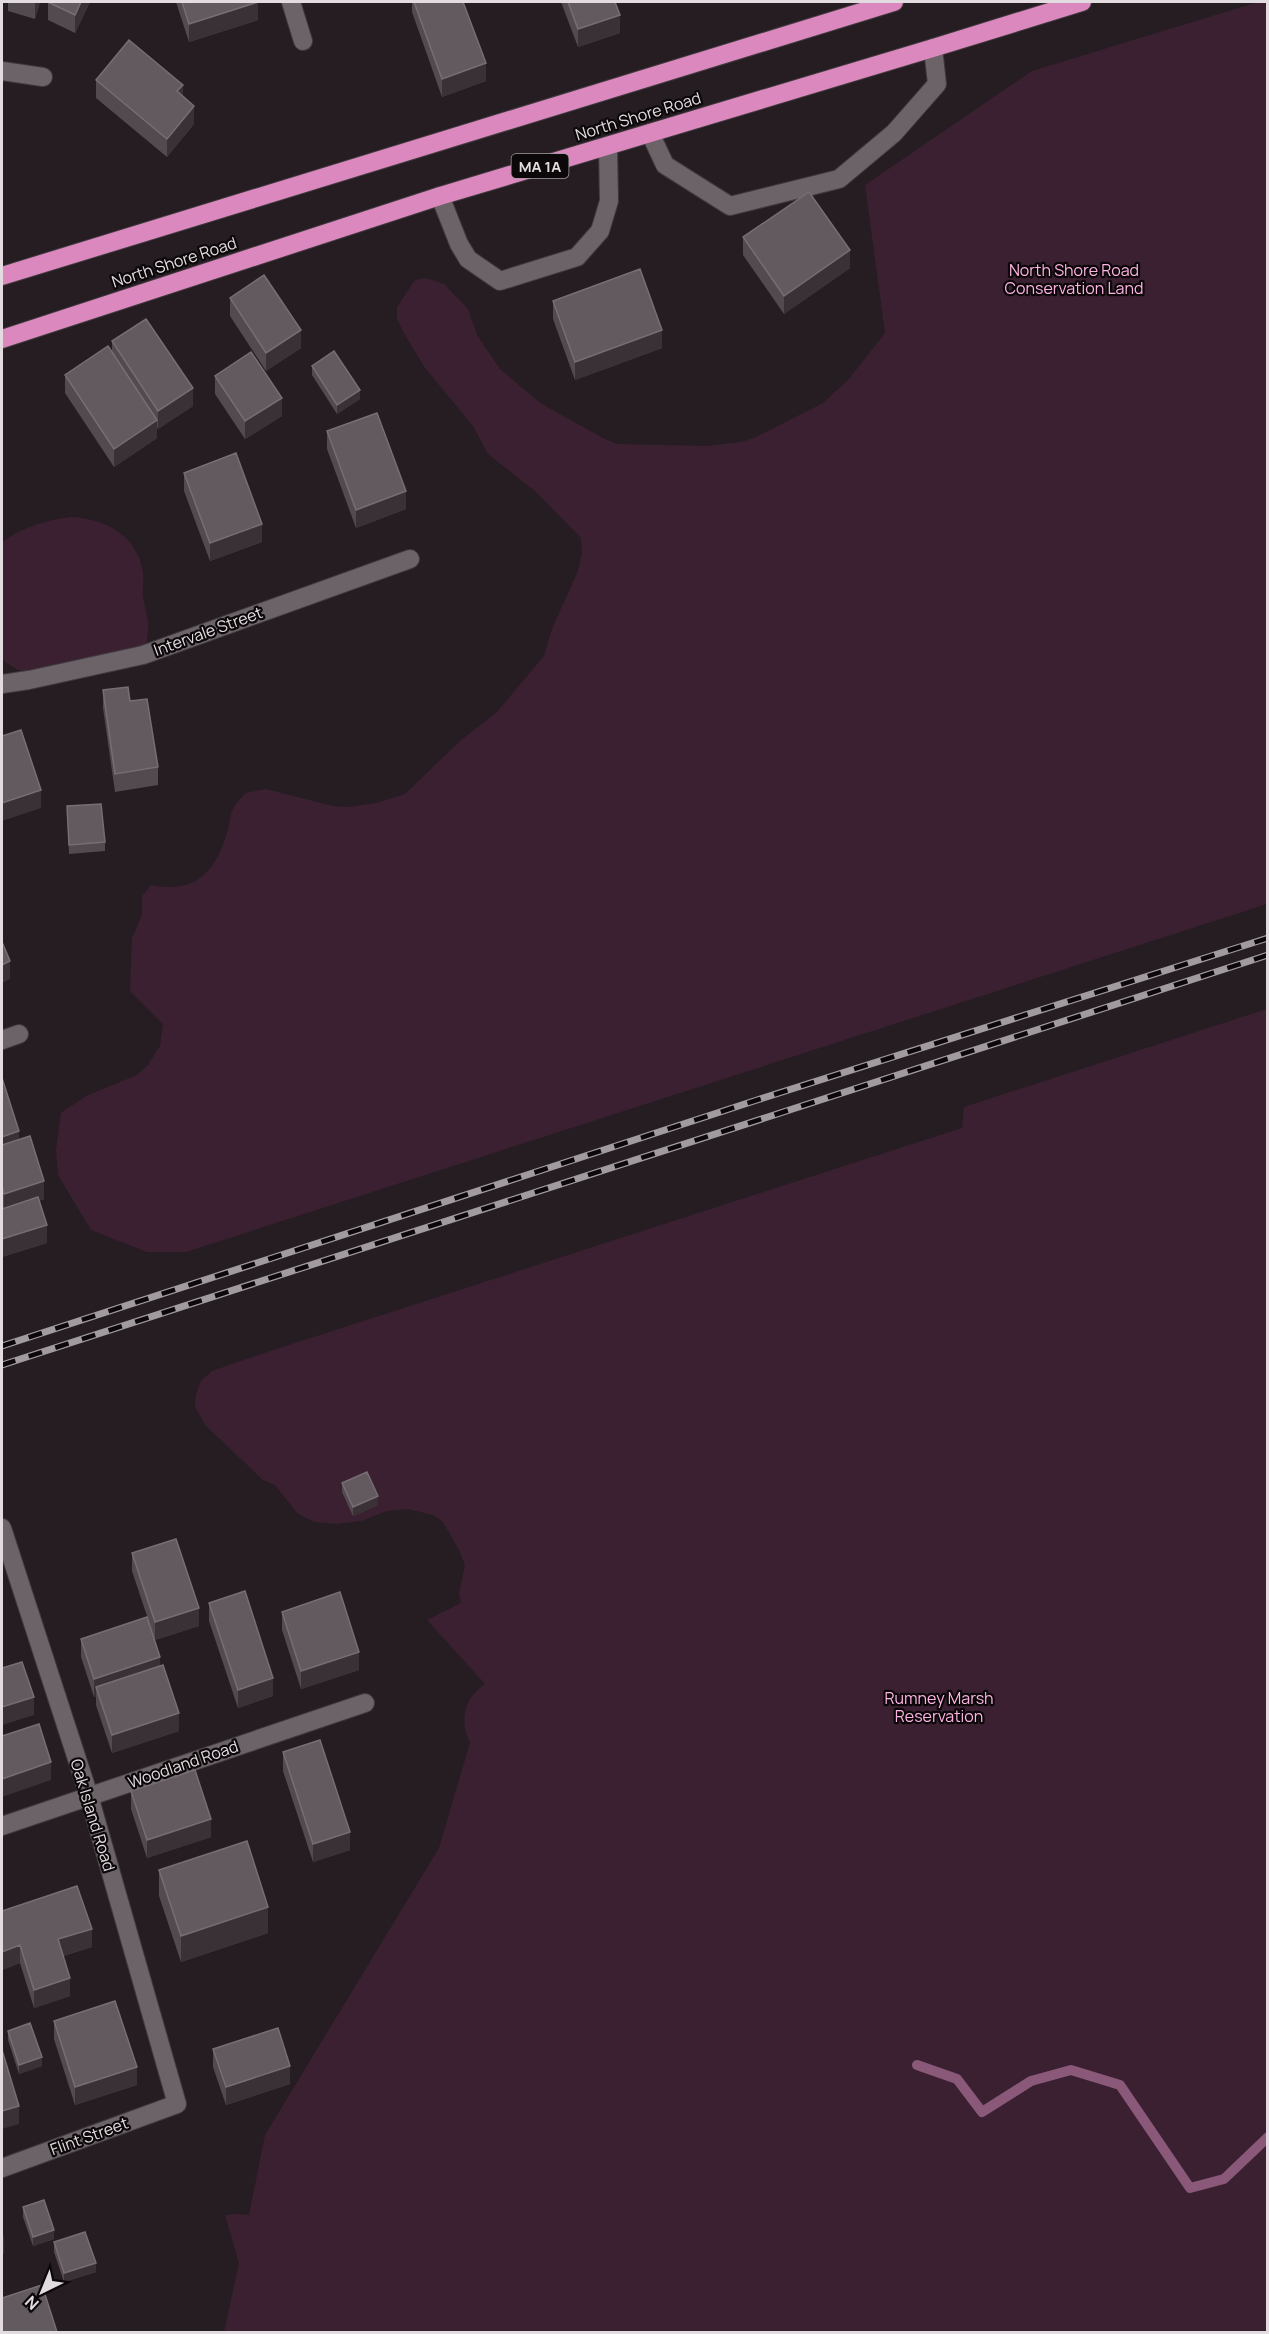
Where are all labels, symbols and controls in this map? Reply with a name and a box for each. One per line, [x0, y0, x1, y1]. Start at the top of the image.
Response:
street label: North Shore Road [573, 86, 703, 146]
road number: MA 1A [512, 154, 568, 178]
street label: North Shore Road [109, 231, 239, 293]
park label: North Shore Road Conservation Land [1005, 259, 1143, 299]
street label: Intervale Street [151, 601, 265, 661]
park label: Rumney Marsh Reservation [884, 1687, 994, 1727]
street label: Woodland Road [125, 1735, 241, 1793]
street label: Oak Island Road [65, 1756, 121, 1874]
street label: Flint Street [47, 2112, 131, 2160]
north arrow [12, 2262, 72, 2322]
text: N [20, 2291, 43, 2315]

